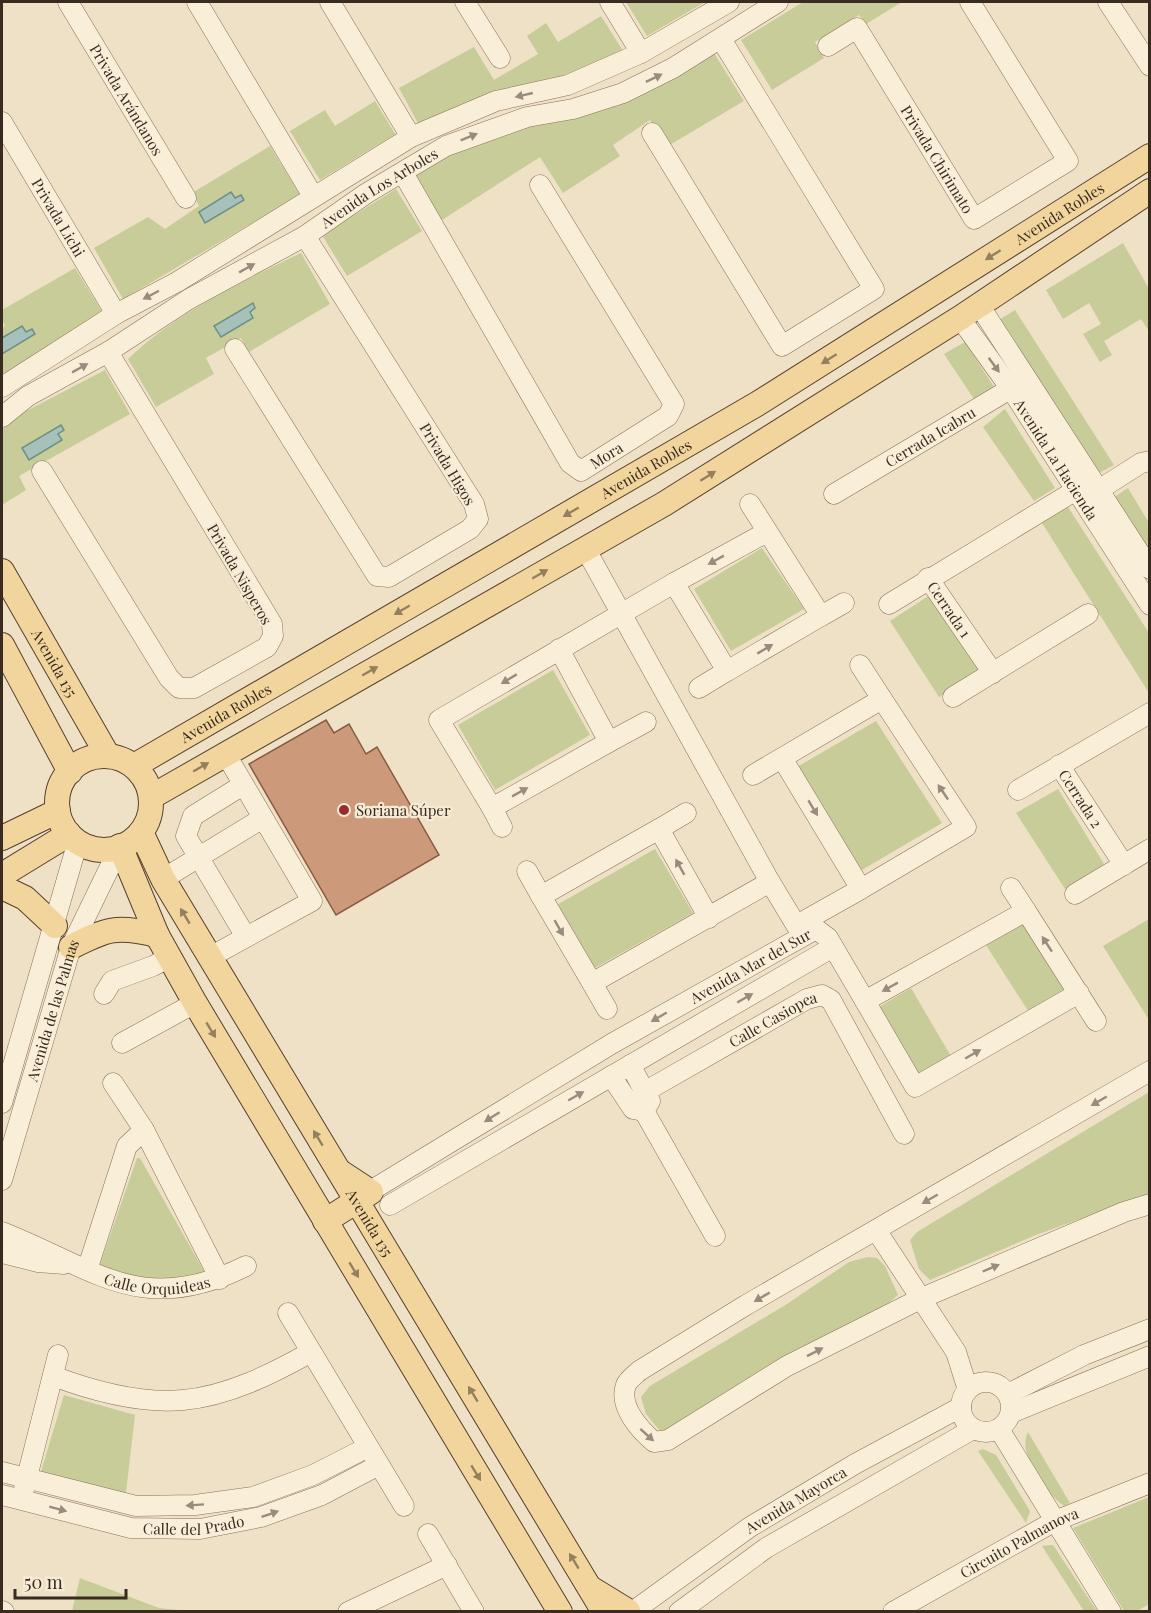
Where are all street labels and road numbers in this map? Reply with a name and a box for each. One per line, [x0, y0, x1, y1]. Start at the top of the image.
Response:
street label: Privada Arándanos [86, 40, 168, 159]
street label: Privada Chirimato [897, 101, 978, 217]
street label: Avenida Los Arboles [316, 143, 441, 233]
street label: Privada Lichi [28, 174, 90, 261]
street label: Avenida Robles [1010, 178, 1108, 249]
street label: Avenida La Hacienda [1009, 394, 1103, 524]
street label: Cerrada Icabru [881, 402, 979, 471]
street label: Privada Higos [416, 419, 480, 509]
street label: Avenida Robles [596, 434, 695, 503]
street label: Mora [586, 437, 627, 473]
street label: Privada Nisperos [203, 520, 277, 628]
street label: Cerrada 1 [923, 577, 976, 642]
street label: Avenida 135 [27, 624, 82, 701]
street label: Avenida Robles [176, 678, 275, 748]
street label: Cerrada 2 [1055, 766, 1107, 832]
street label: Avenida Mar del Sur [685, 924, 815, 1008]
street label: Avenida de las Palmas [21, 936, 83, 1085]
street label: Calle Casiopea [725, 987, 820, 1052]
street label: Avenida 135 [341, 1184, 398, 1260]
street label: Calle Orquideas [102, 1268, 213, 1299]
street label: Avenida Mayorca [740, 1461, 850, 1538]
street label: Circuito Palmanova [956, 1503, 1082, 1583]
street label: Calle del Prado [143, 1511, 246, 1539]

